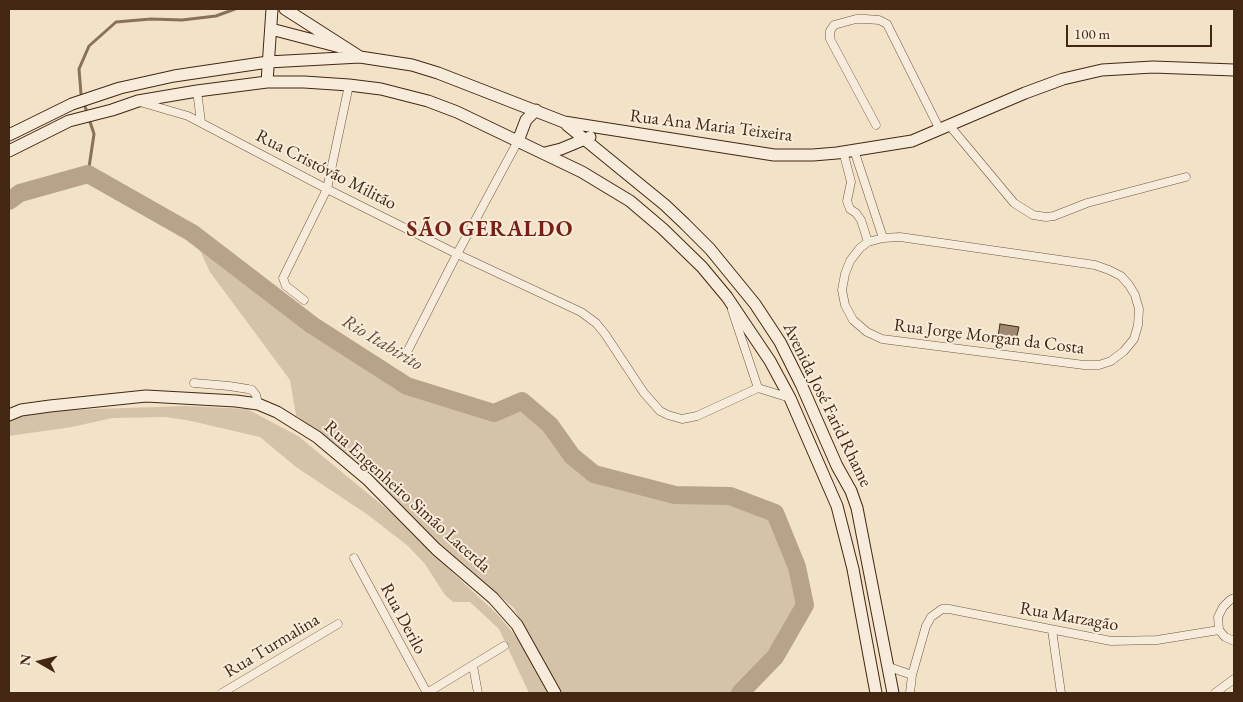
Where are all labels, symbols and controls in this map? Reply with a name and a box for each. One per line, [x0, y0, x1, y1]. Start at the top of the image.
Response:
scale bar [1068, 15, 1214, 47]
text: 100 m [1074, 24, 1110, 43]
street label: Rua Ana Maria Teixeira [628, 105, 794, 147]
street label: Rua Cristóvão Militão [252, 125, 400, 215]
district label: SÃO GERALDO [405, 217, 575, 243]
water label: Rio Itabirito [338, 310, 426, 376]
street label: Rua Jorge Morgan da Costa [893, 315, 1085, 359]
street label: Avenida José Farid Rhame [778, 319, 876, 491]
street label: Rua Engenheiro Simão Lacerda [319, 416, 495, 578]
street label: Rua Derilo [375, 580, 431, 658]
street label: Rua Marzagão [1018, 598, 1120, 636]
street label: Rua Turmalina [220, 609, 324, 683]
north arrow [15, 637, 65, 687]
text: N [15, 653, 35, 667]

